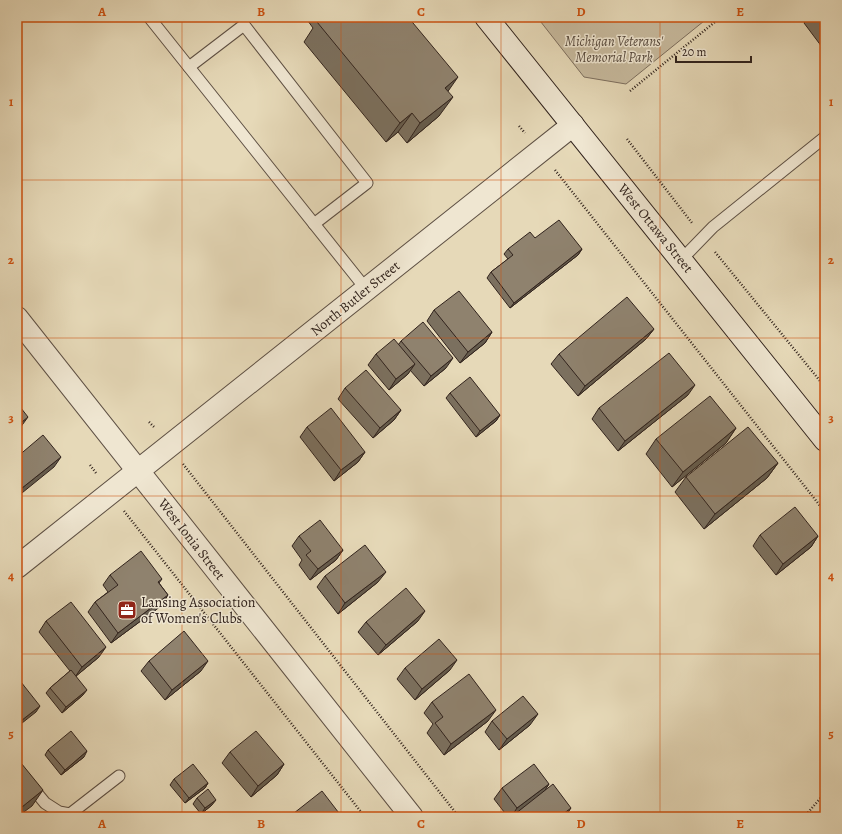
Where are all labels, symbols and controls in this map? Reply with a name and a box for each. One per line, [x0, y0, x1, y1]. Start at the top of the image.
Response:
text: A [97, 3, 107, 20]
text: B [257, 3, 265, 20]
text: C [417, 3, 425, 20]
text: D [576, 3, 586, 20]
text: E [736, 3, 744, 20]
park label: Michigan Veterans' Memorial Park [565, 32, 664, 67]
scale bar [676, 38, 751, 64]
text: 20 m [682, 44, 706, 60]
text: 1 [9, 93, 14, 110]
text: 1 [829, 93, 834, 110]
street label: West Ottawa Street [613, 179, 698, 277]
text: 2 [8, 251, 15, 268]
text: 2 [828, 251, 835, 268]
street label: North Butler Street [307, 256, 404, 340]
text: 3 [8, 409, 14, 426]
text: 3 [828, 409, 834, 426]
street label: West Ionia Street [153, 494, 230, 584]
text: 4 [8, 567, 14, 584]
text: 4 [828, 567, 834, 584]
place label: Lansing Association of Women's Clubs [141, 593, 256, 628]
office icon: Lansing Association of Women's Clubs [116, 599, 138, 621]
text: 5 [8, 725, 14, 742]
text: 5 [828, 725, 834, 742]
text: A [97, 815, 107, 832]
text: B [257, 815, 265, 832]
text: C [417, 815, 425, 832]
text: D [576, 815, 586, 832]
text: E [736, 815, 744, 832]

